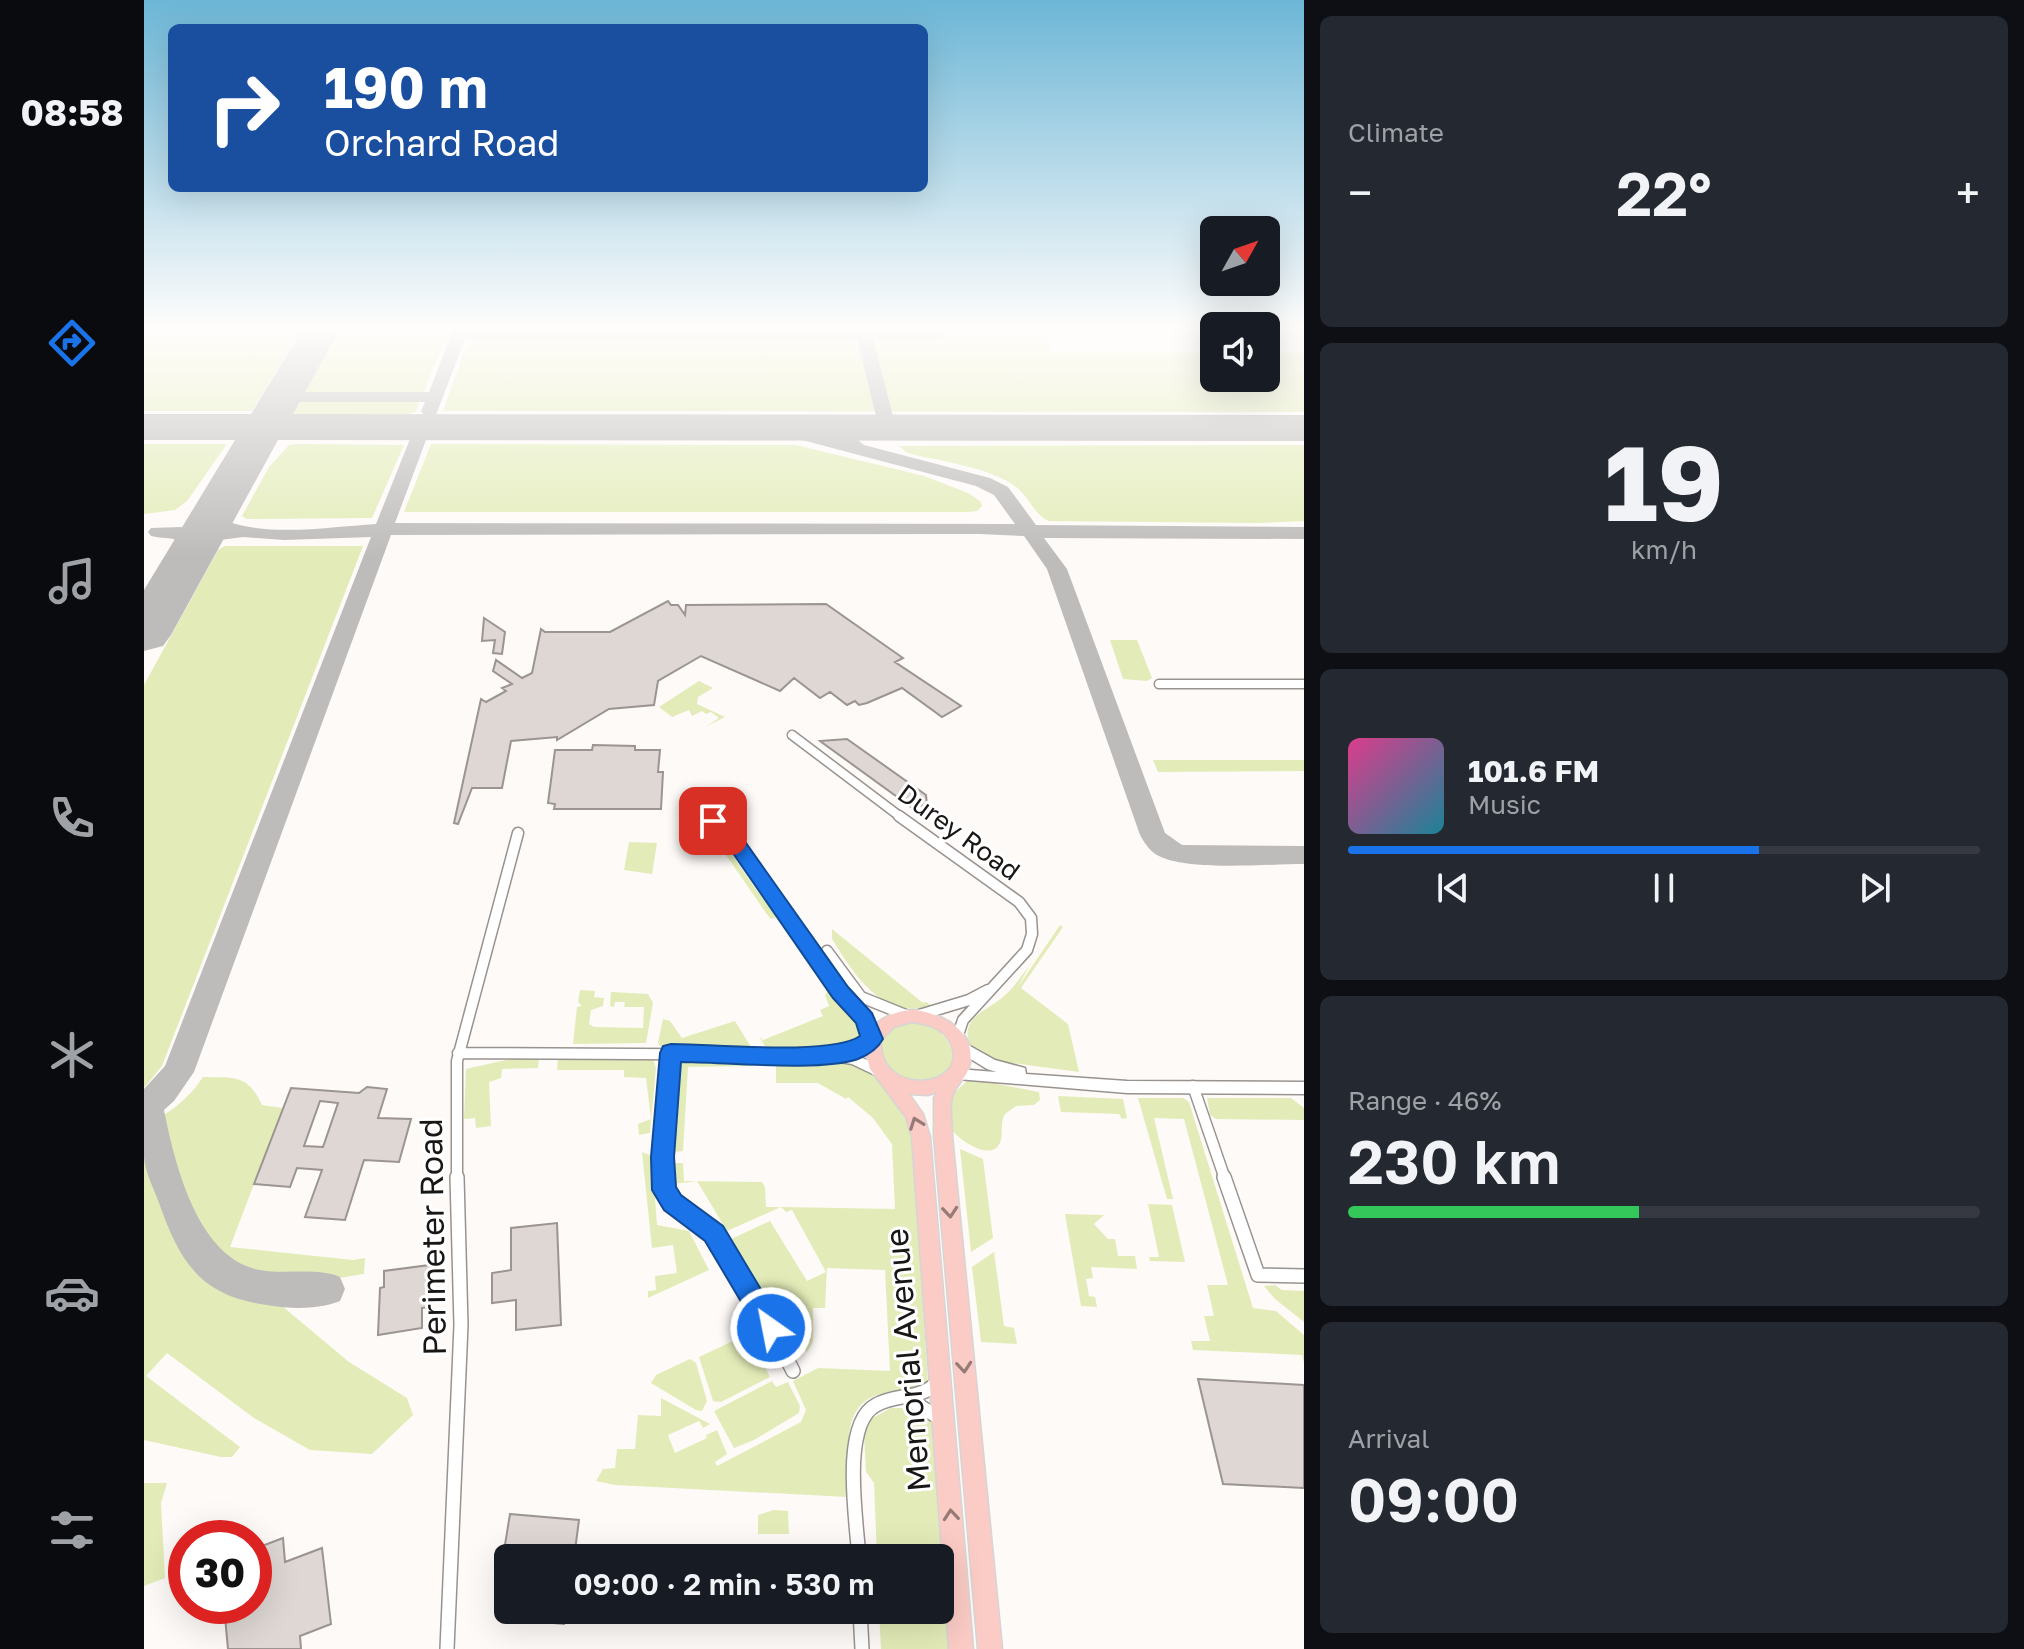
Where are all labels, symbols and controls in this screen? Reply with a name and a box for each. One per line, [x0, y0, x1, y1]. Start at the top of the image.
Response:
text: 190 m [324, 53, 488, 120]
icon: right [192, 56, 296, 160]
text: 08:58 [21, 91, 123, 134]
text: Climate [1348, 117, 1444, 148]
text: Orchard Road [324, 121, 559, 164]
text: 22° [1616, 157, 1712, 229]
text: − [1348, 166, 1372, 219]
text: + [1956, 166, 1980, 219]
north arrow [1200, 216, 1280, 296]
map controls [1200, 216, 1280, 392]
button: sound [1200, 312, 1280, 392]
icon: directions [44, 315, 100, 371]
text: 19 [1604, 419, 1724, 544]
text: km/h [1631, 534, 1697, 565]
icon: music [44, 553, 100, 609]
text: 101.6 FM [1468, 753, 1599, 789]
street label: Durey Road [892, 777, 1026, 887]
pin [679, 787, 747, 855]
text: Music [1468, 789, 1541, 820]
icon: phone [44, 790, 100, 846]
icon: arrive [691, 799, 735, 843]
icon: previous [1431, 866, 1475, 910]
icon: pause [1642, 866, 1686, 910]
icon: next [1853, 866, 1897, 910]
icon: climate [44, 1027, 100, 1083]
text: Range · 46% [1348, 1085, 1501, 1116]
one-way arrow [909, 1117, 926, 1131]
street label: Perimeter Road [411, 1118, 453, 1356]
text: 230 km [1348, 1125, 1561, 1197]
one-way arrow [941, 1206, 958, 1219]
street label: Memorial Avenue [877, 1227, 937, 1493]
icon: car [44, 1265, 100, 1321]
position arrow [729, 1286, 813, 1370]
one-way arrow [956, 1361, 973, 1374]
text: Arrival [1348, 1423, 1429, 1454]
text: 09:00 [1348, 1463, 1519, 1535]
icon: filters [44, 1502, 100, 1558]
one-way arrow [943, 1508, 960, 1521]
speed limit sign: 30 [168, 1520, 272, 1624]
text: 09:00 · 2 min · 530 m [573, 1566, 875, 1602]

